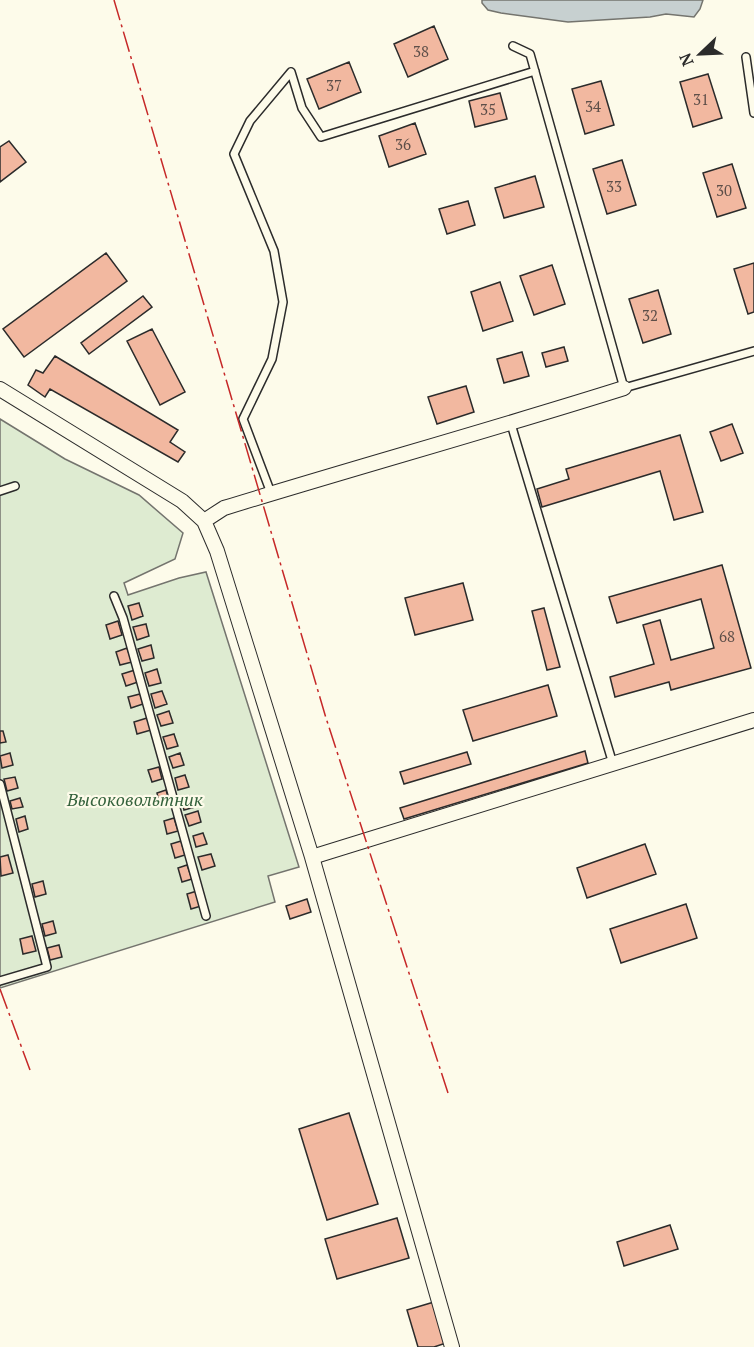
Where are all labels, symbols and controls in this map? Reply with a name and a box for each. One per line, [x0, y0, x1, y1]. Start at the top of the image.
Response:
north arrow [670, 24, 730, 84]
house number: 38 [413, 41, 429, 61]
text: N [674, 50, 699, 70]
house number: 37 [326, 75, 342, 95]
house number: 31 [693, 89, 709, 109]
house number: 34 [585, 96, 601, 116]
house number: 35 [480, 99, 496, 119]
house number: 36 [395, 134, 411, 154]
house number: 33 [606, 176, 622, 196]
house number: 30 [716, 180, 732, 200]
house number: 32 [642, 305, 658, 325]
house number: 68 [719, 626, 735, 646]
park label: Высоковольтник [66, 787, 203, 811]

